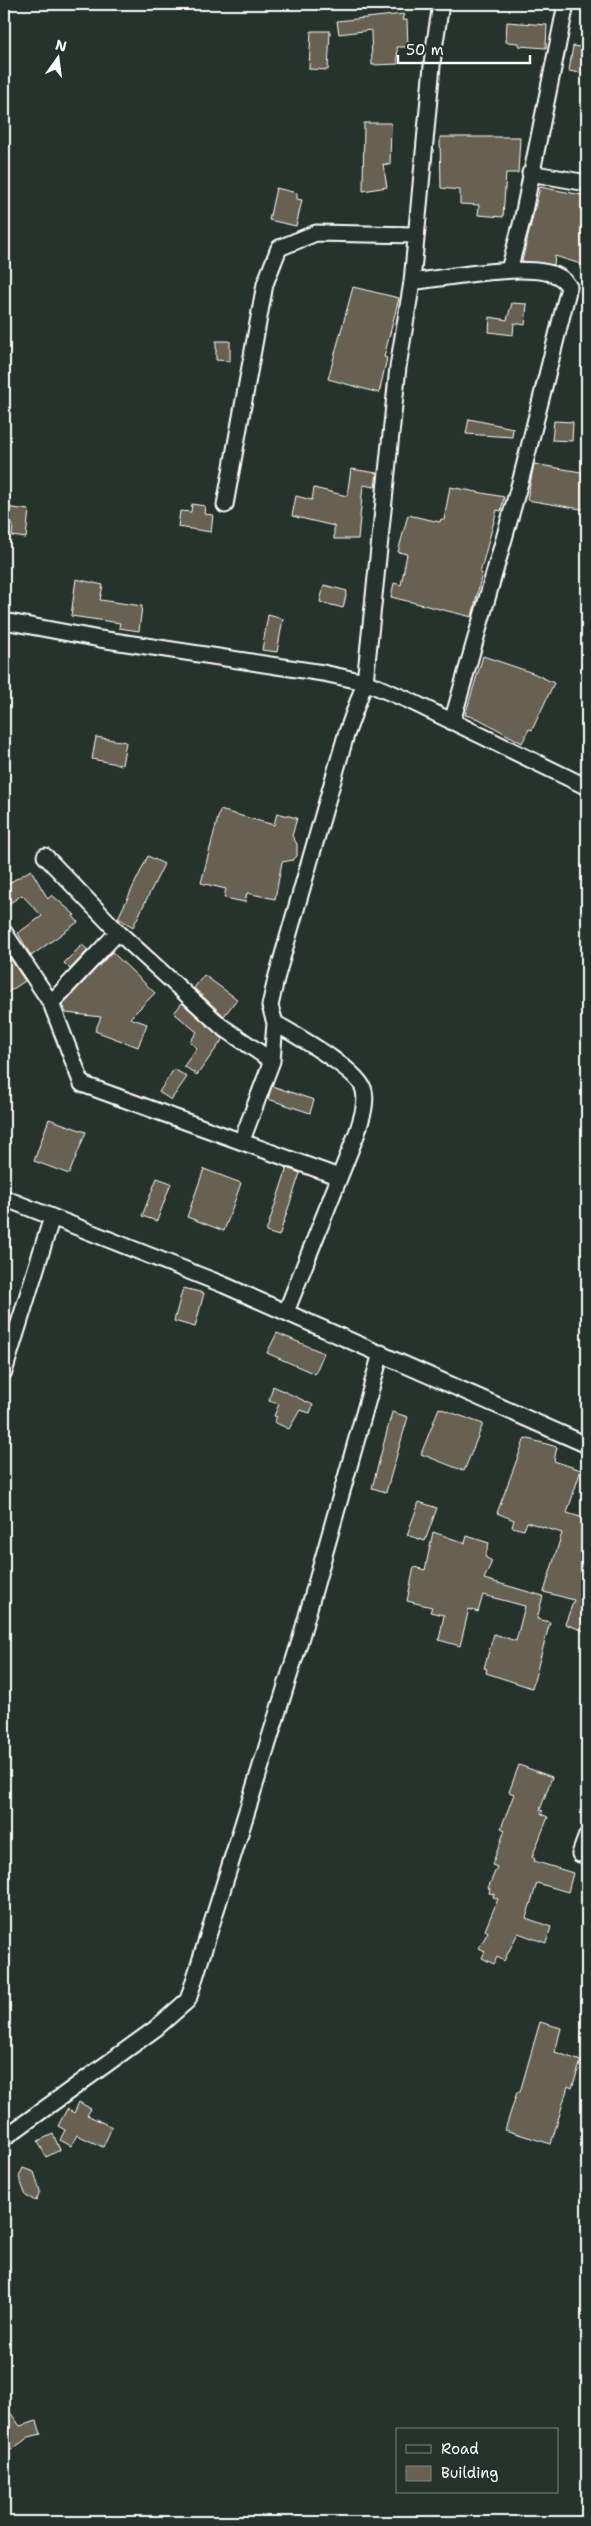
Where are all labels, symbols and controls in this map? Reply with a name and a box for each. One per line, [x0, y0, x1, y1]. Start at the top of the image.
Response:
north arrow [32, 32, 82, 82]
scale bar [398, 32, 531, 64]
text: N [54, 35, 69, 55]
text: 50 m [406, 40, 444, 60]
legend [396, 2428, 558, 2494]
text: Road [441, 2439, 479, 2459]
text: Building [441, 2463, 498, 2483]

